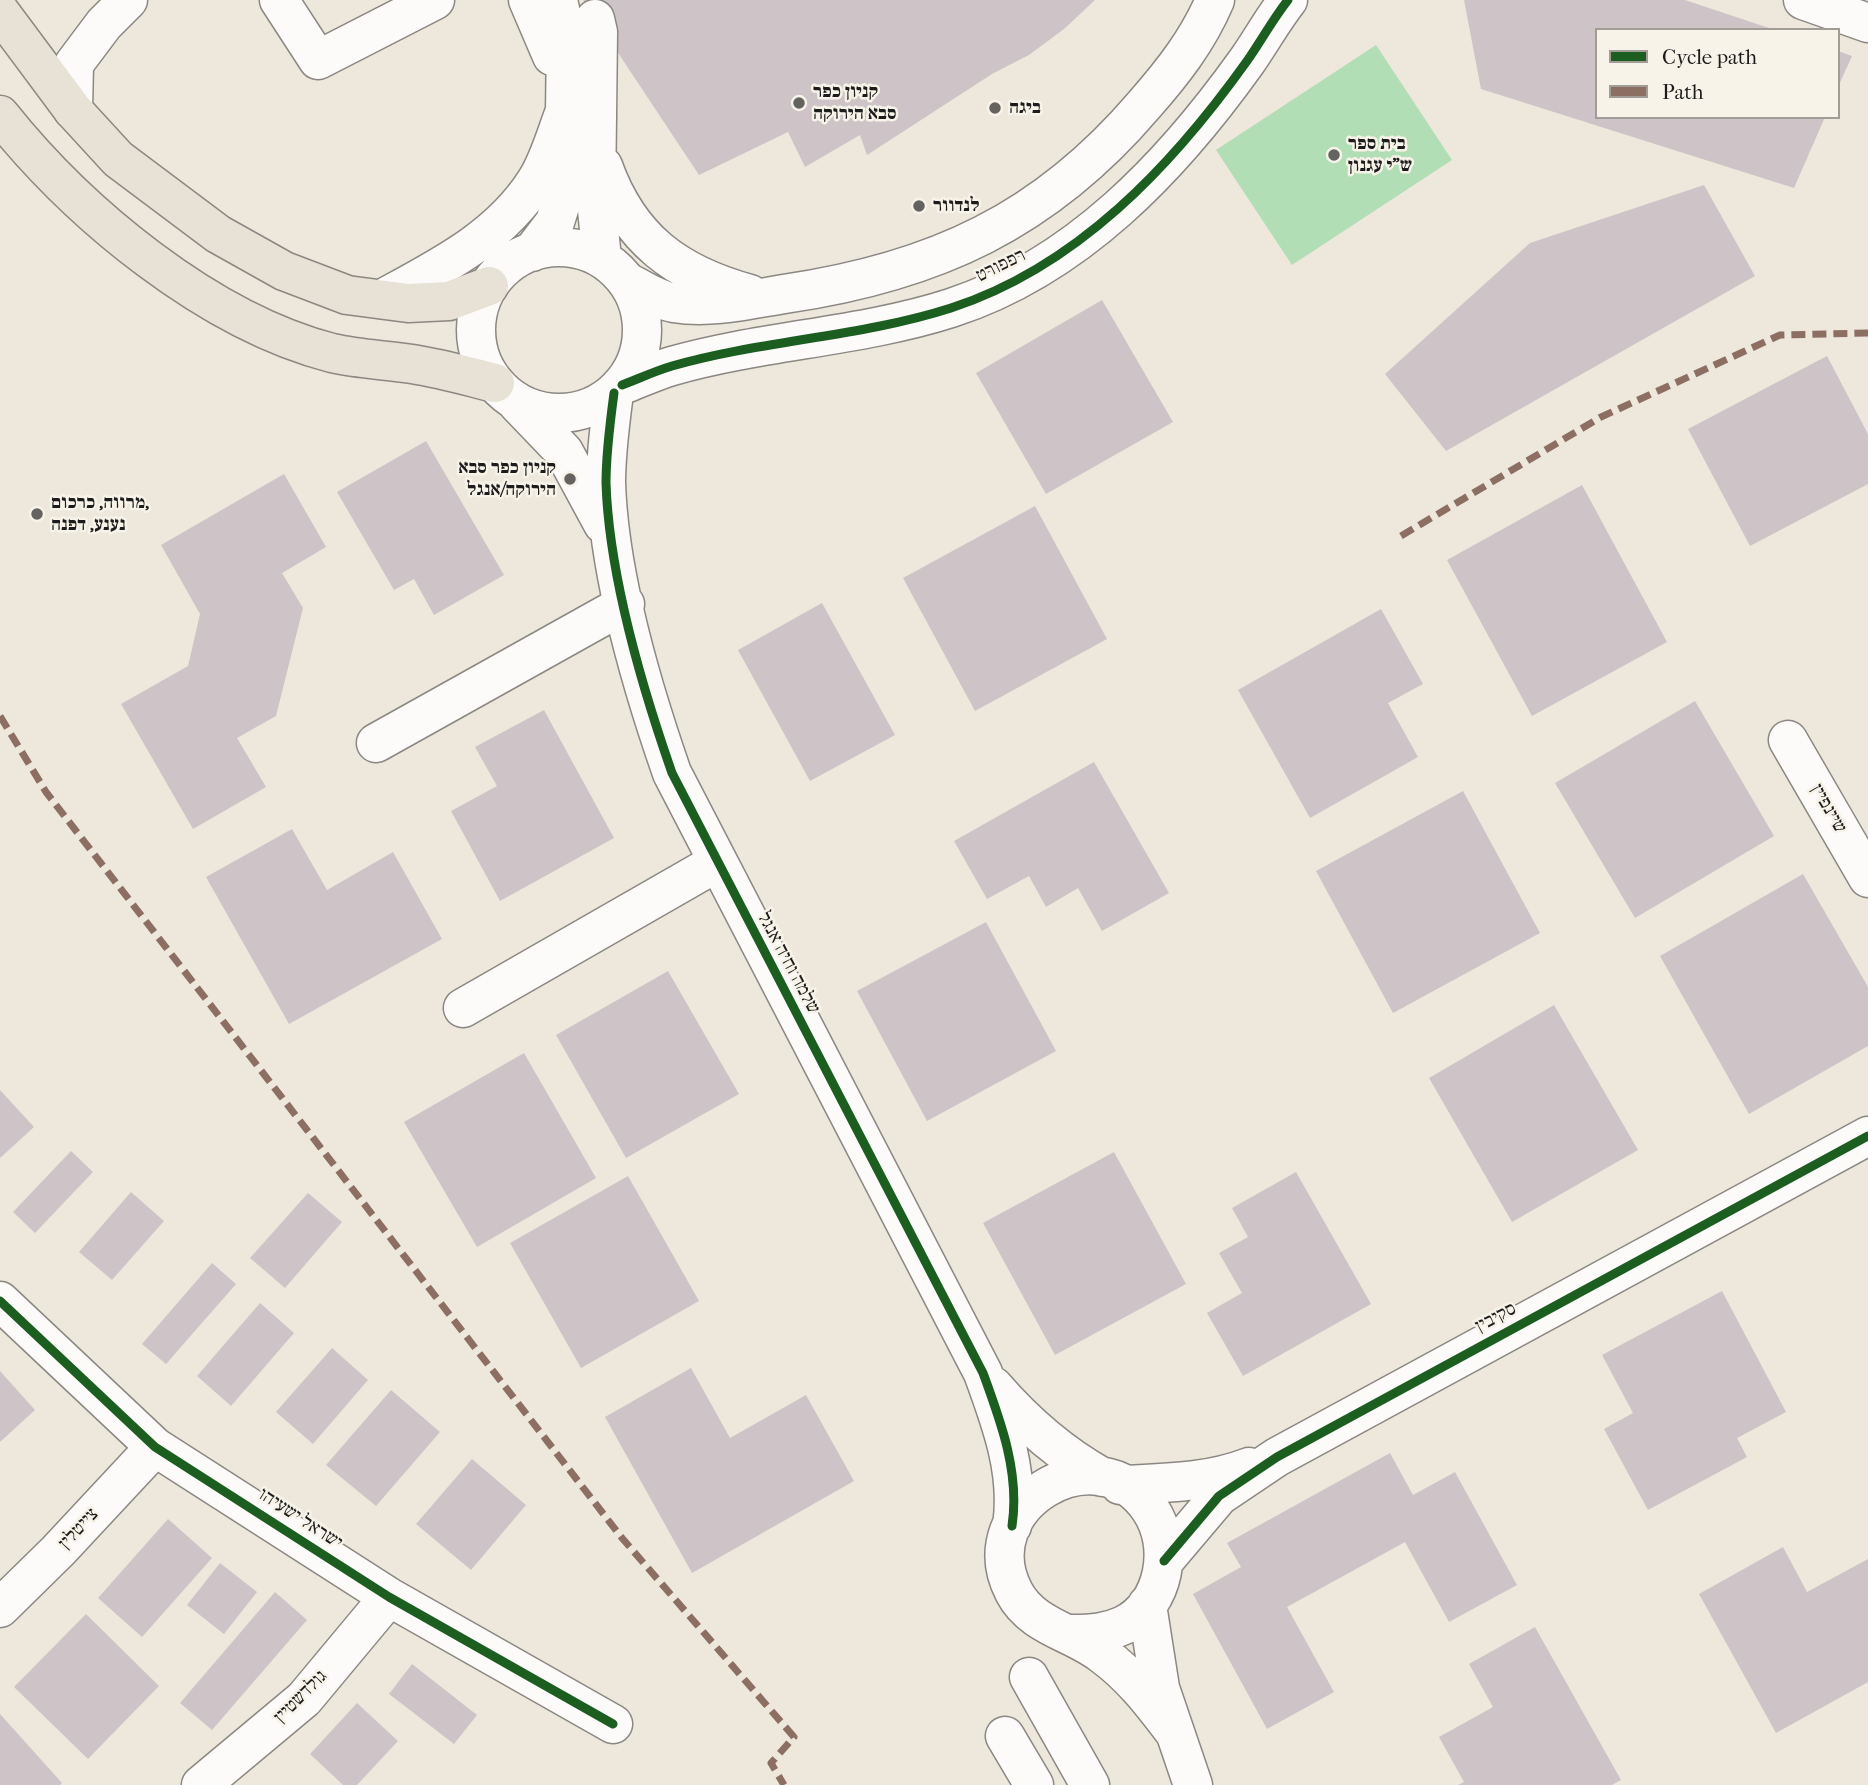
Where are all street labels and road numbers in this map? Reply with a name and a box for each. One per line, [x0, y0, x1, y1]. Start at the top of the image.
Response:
street label: רפפורט [972, 244, 1030, 288]
street label: שיינפיין [1805, 780, 1851, 838]
street label: שלמה וחיה אנגל [752, 908, 824, 1018]
street label: סקיבין [1472, 1298, 1520, 1338]
street label: ישראל ישעיהו [254, 1483, 346, 1555]
street label: צייטלין [54, 1504, 104, 1554]
street label: גולדשטיין [270, 1666, 332, 1728]

